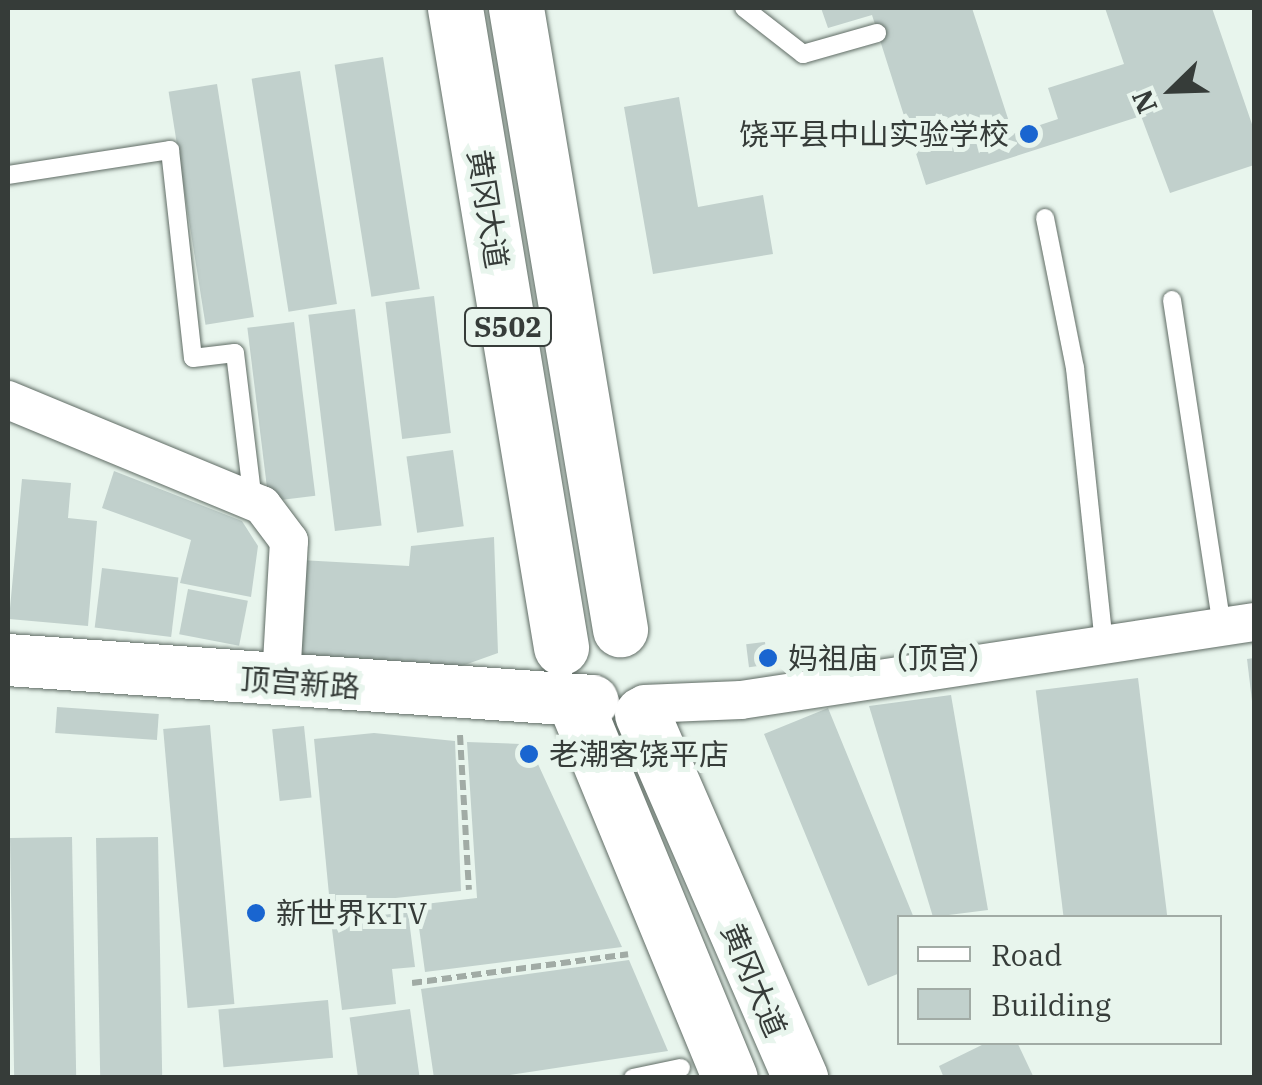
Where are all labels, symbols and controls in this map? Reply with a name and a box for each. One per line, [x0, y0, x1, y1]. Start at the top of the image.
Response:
north arrow [1122, 40, 1222, 140]
text: N [1123, 84, 1165, 119]
place label: 饶平县中山实验学校 [739, 116, 1009, 152]
marker: 饶平县中山实验学校 [1018, 123, 1040, 145]
street label: 黄冈大道 [461, 147, 515, 271]
road number: S502 [463, 304, 553, 350]
place label: 妈祖庙（顶宫） [788, 640, 998, 676]
marker: 妈祖庙（顶宫） [757, 647, 779, 669]
street label: 顶宫新路 [239, 661, 361, 705]
place label: 老潮客饶平店 [549, 736, 729, 772]
marker: 老潮客饶平店 [518, 743, 540, 765]
place label: 新世界KTV [276, 895, 427, 931]
marker: 新世界KTV [245, 902, 267, 924]
legend [897, 915, 1222, 1045]
street label: 黄冈大道 [714, 918, 794, 1042]
text: Road [991, 935, 1063, 974]
text: Building [991, 985, 1111, 1024]

